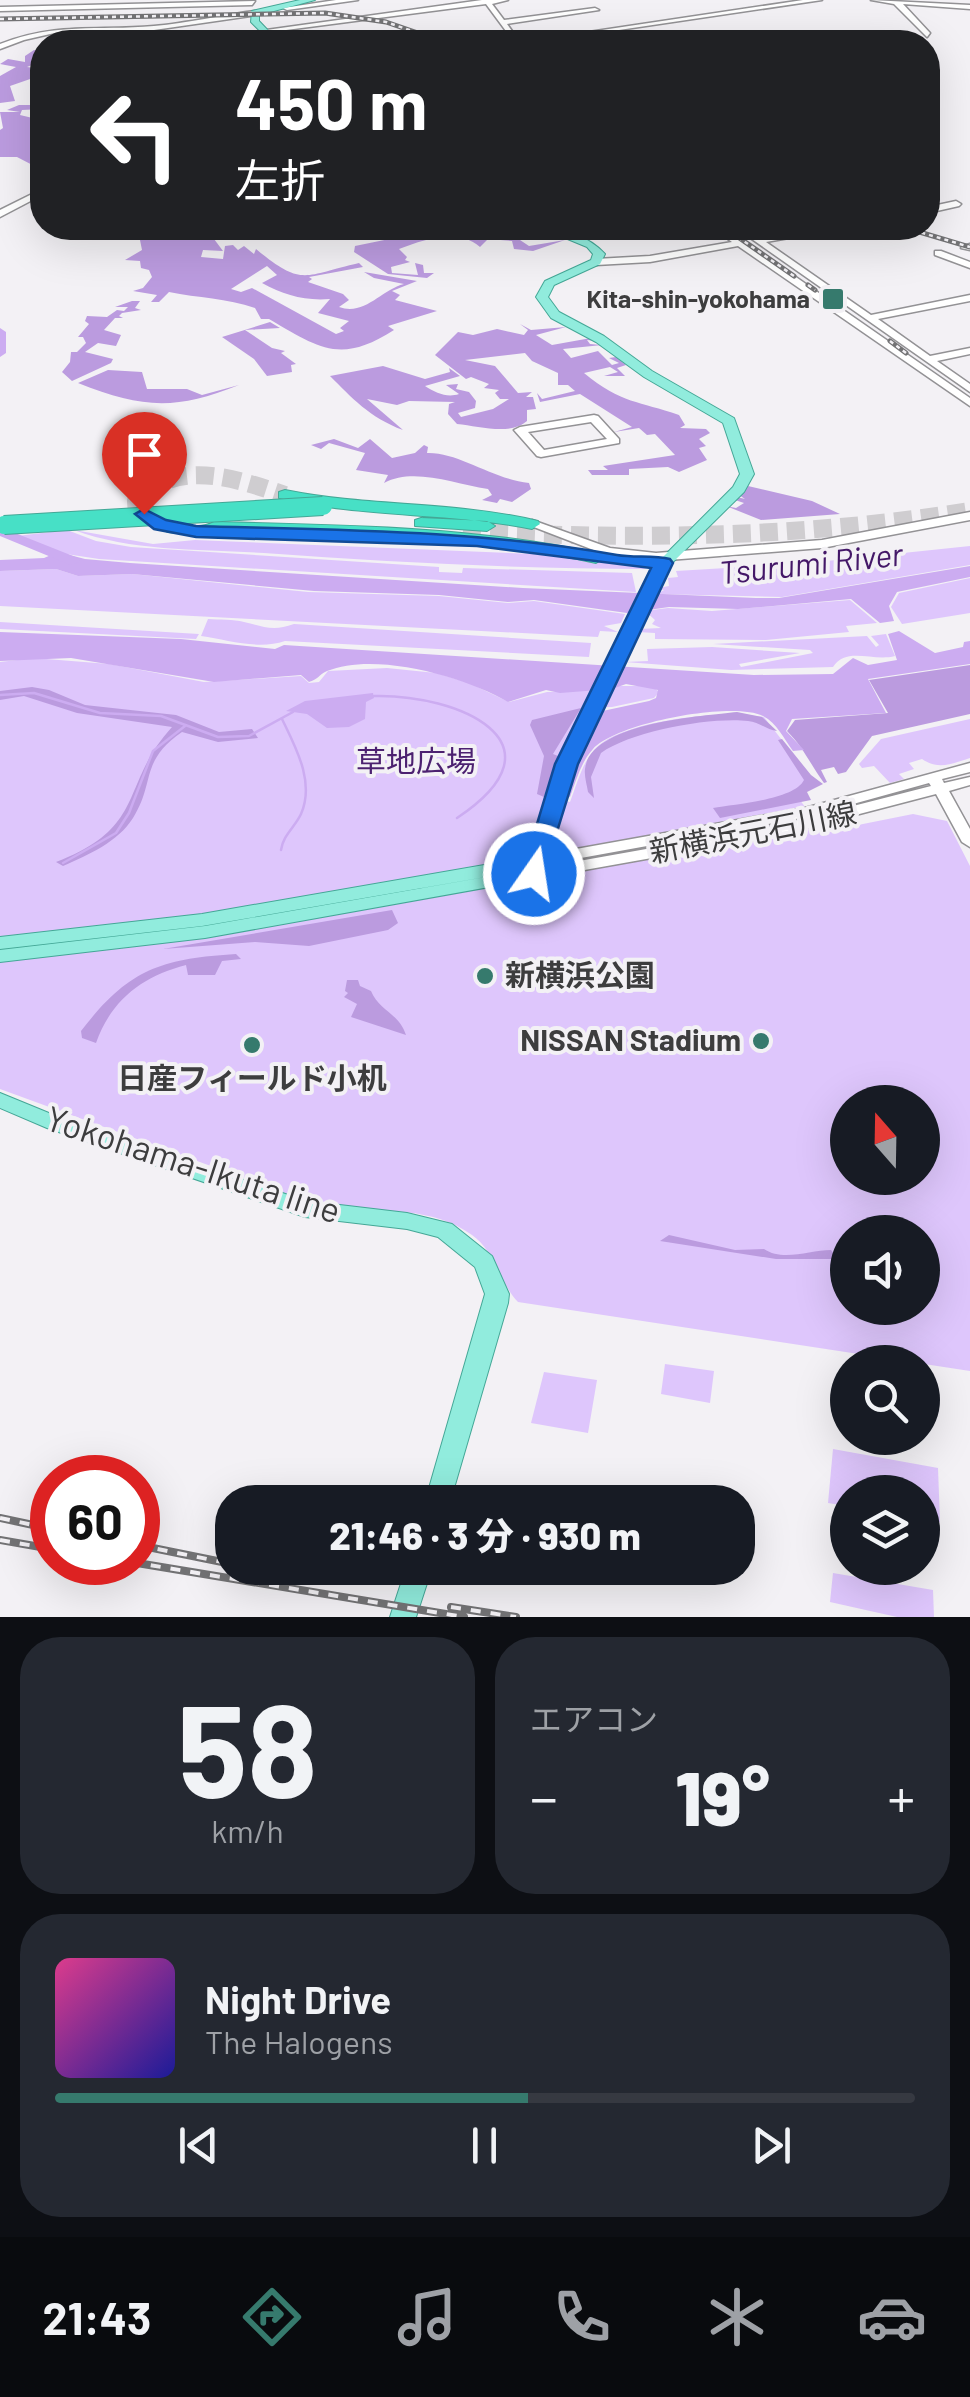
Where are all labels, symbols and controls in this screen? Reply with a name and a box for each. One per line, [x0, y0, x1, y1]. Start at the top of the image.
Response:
text: 450 m [235, 60, 427, 144]
icon: left [70, 70, 200, 200]
text: 左折 [235, 152, 325, 206]
place label: Kita-shin-yokohama [587, 283, 810, 313]
marker: Kita-shin-yokohama [820, 286, 846, 312]
pin [102, 412, 187, 515]
icon: arrive [117, 427, 172, 482]
water label: Tsurumi River [717, 533, 906, 591]
park label: 草地広場 [356, 742, 476, 778]
street label: 新横浜元石川線 [646, 793, 859, 869]
position arrow [482, 822, 586, 926]
place label: 新横浜公園 [505, 956, 655, 992]
marker: 新横浜公園 [474, 965, 496, 987]
place label: NISSAN Stadium [520, 1021, 741, 1057]
marker: NISSAN Stadium [750, 1030, 772, 1052]
marker: 日産フィールド小机 [241, 1034, 263, 1056]
place label: 日産フィールド小机 [117, 1059, 387, 1095]
north arrow [830, 1085, 940, 1195]
map controls [830, 1085, 940, 1585]
street label: Yokohama-Ikuta line [41, 1096, 346, 1231]
button: sound [830, 1215, 940, 1325]
button: search [830, 1345, 940, 1455]
speed limit sign: 60 [30, 1455, 160, 1585]
button: layers [830, 1475, 940, 1585]
text: 21:46 · 3 分 · 930 m [329, 1512, 641, 1558]
text: 58 [177, 1668, 318, 1824]
text: エアコン [530, 1699, 658, 1737]
text: 19° [675, 1751, 770, 1841]
text: − [530, 1763, 558, 1829]
text: + [887, 1763, 915, 1829]
text: km/h [211, 1811, 284, 1849]
text: Night Drive [205, 1976, 391, 2022]
text: The Halogens [205, 2022, 393, 2060]
icon: previous [171, 2118, 226, 2173]
icon: pause [457, 2118, 512, 2173]
icon: next [744, 2118, 799, 2173]
icon: directions [237, 2282, 307, 2352]
icon: music [392, 2282, 462, 2352]
icon: phone [547, 2282, 617, 2352]
icon: climate [702, 2282, 772, 2352]
icon: car [857, 2282, 927, 2352]
text: 21:43 [43, 2290, 151, 2344]

